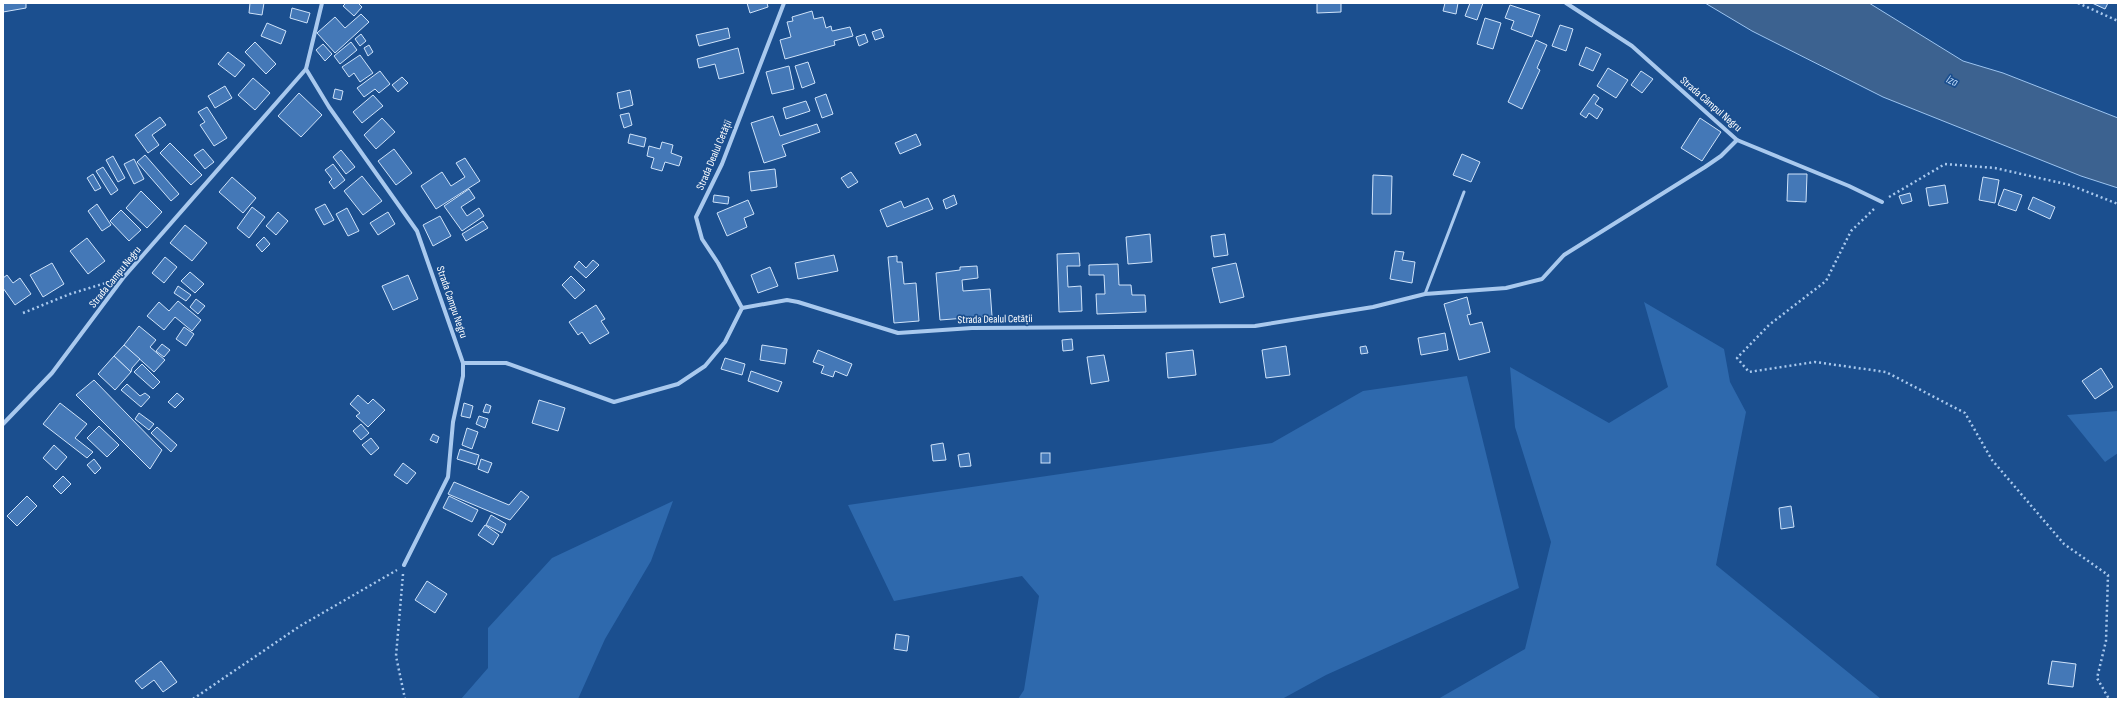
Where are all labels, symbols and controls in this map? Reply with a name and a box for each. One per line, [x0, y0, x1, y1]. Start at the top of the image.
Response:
water label: Iza [1944, 72, 1960, 90]
street label: Strada Câmpul Negru [1678, 74, 1745, 135]
street label: Strada Dealul Cetății [693, 118, 735, 192]
street label: Strada Campu Negru [86, 243, 144, 310]
street label: Strada Campu Negru [434, 264, 471, 340]
street label: Strada Dealul Cetății [957, 312, 1033, 326]

